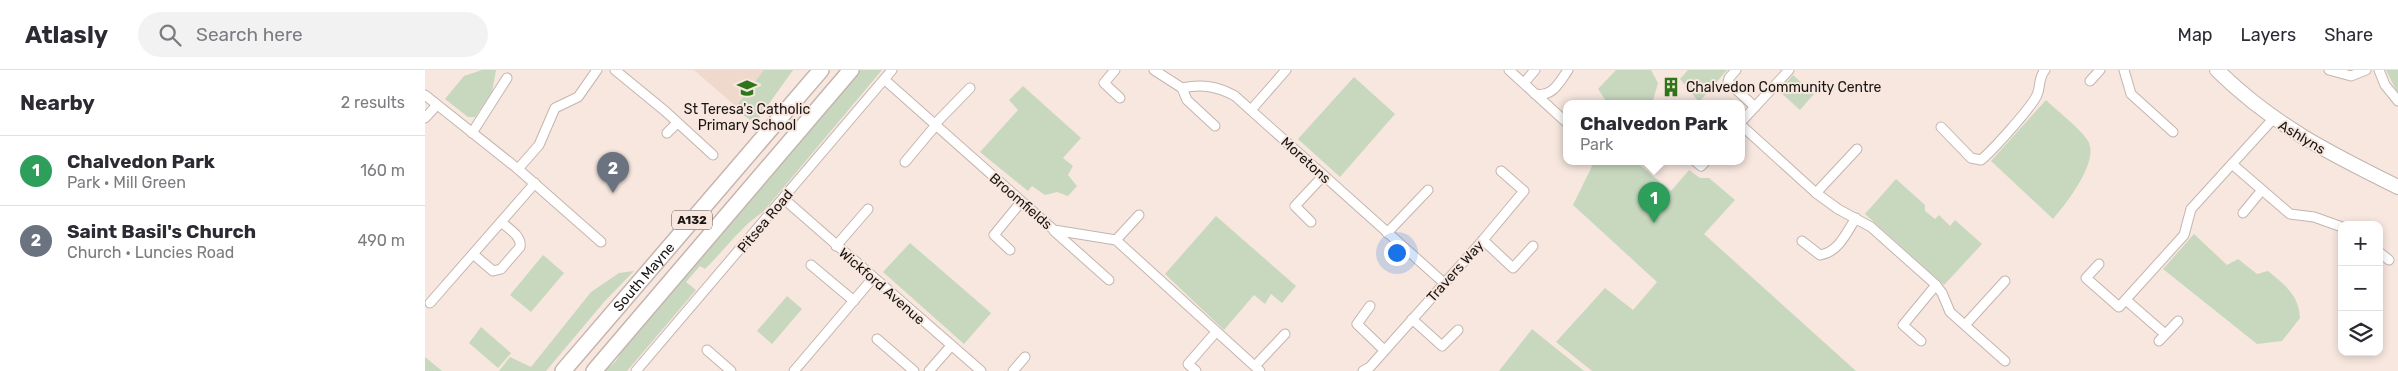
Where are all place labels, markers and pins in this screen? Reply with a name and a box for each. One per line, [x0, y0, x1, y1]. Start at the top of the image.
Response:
building icon: Chalvedon Community Centre [1660, 76, 1682, 98]
school or university icon: St Teresa's Catholic Primary School [736, 77, 758, 99]
place label: Chalvedon Community Centre [1686, 79, 1882, 96]
place label: St Teresa's Catholic Primary School [684, 101, 810, 134]
pin: 2 [597, 152, 629, 193]
pin: 1 [1638, 182, 1670, 223]

